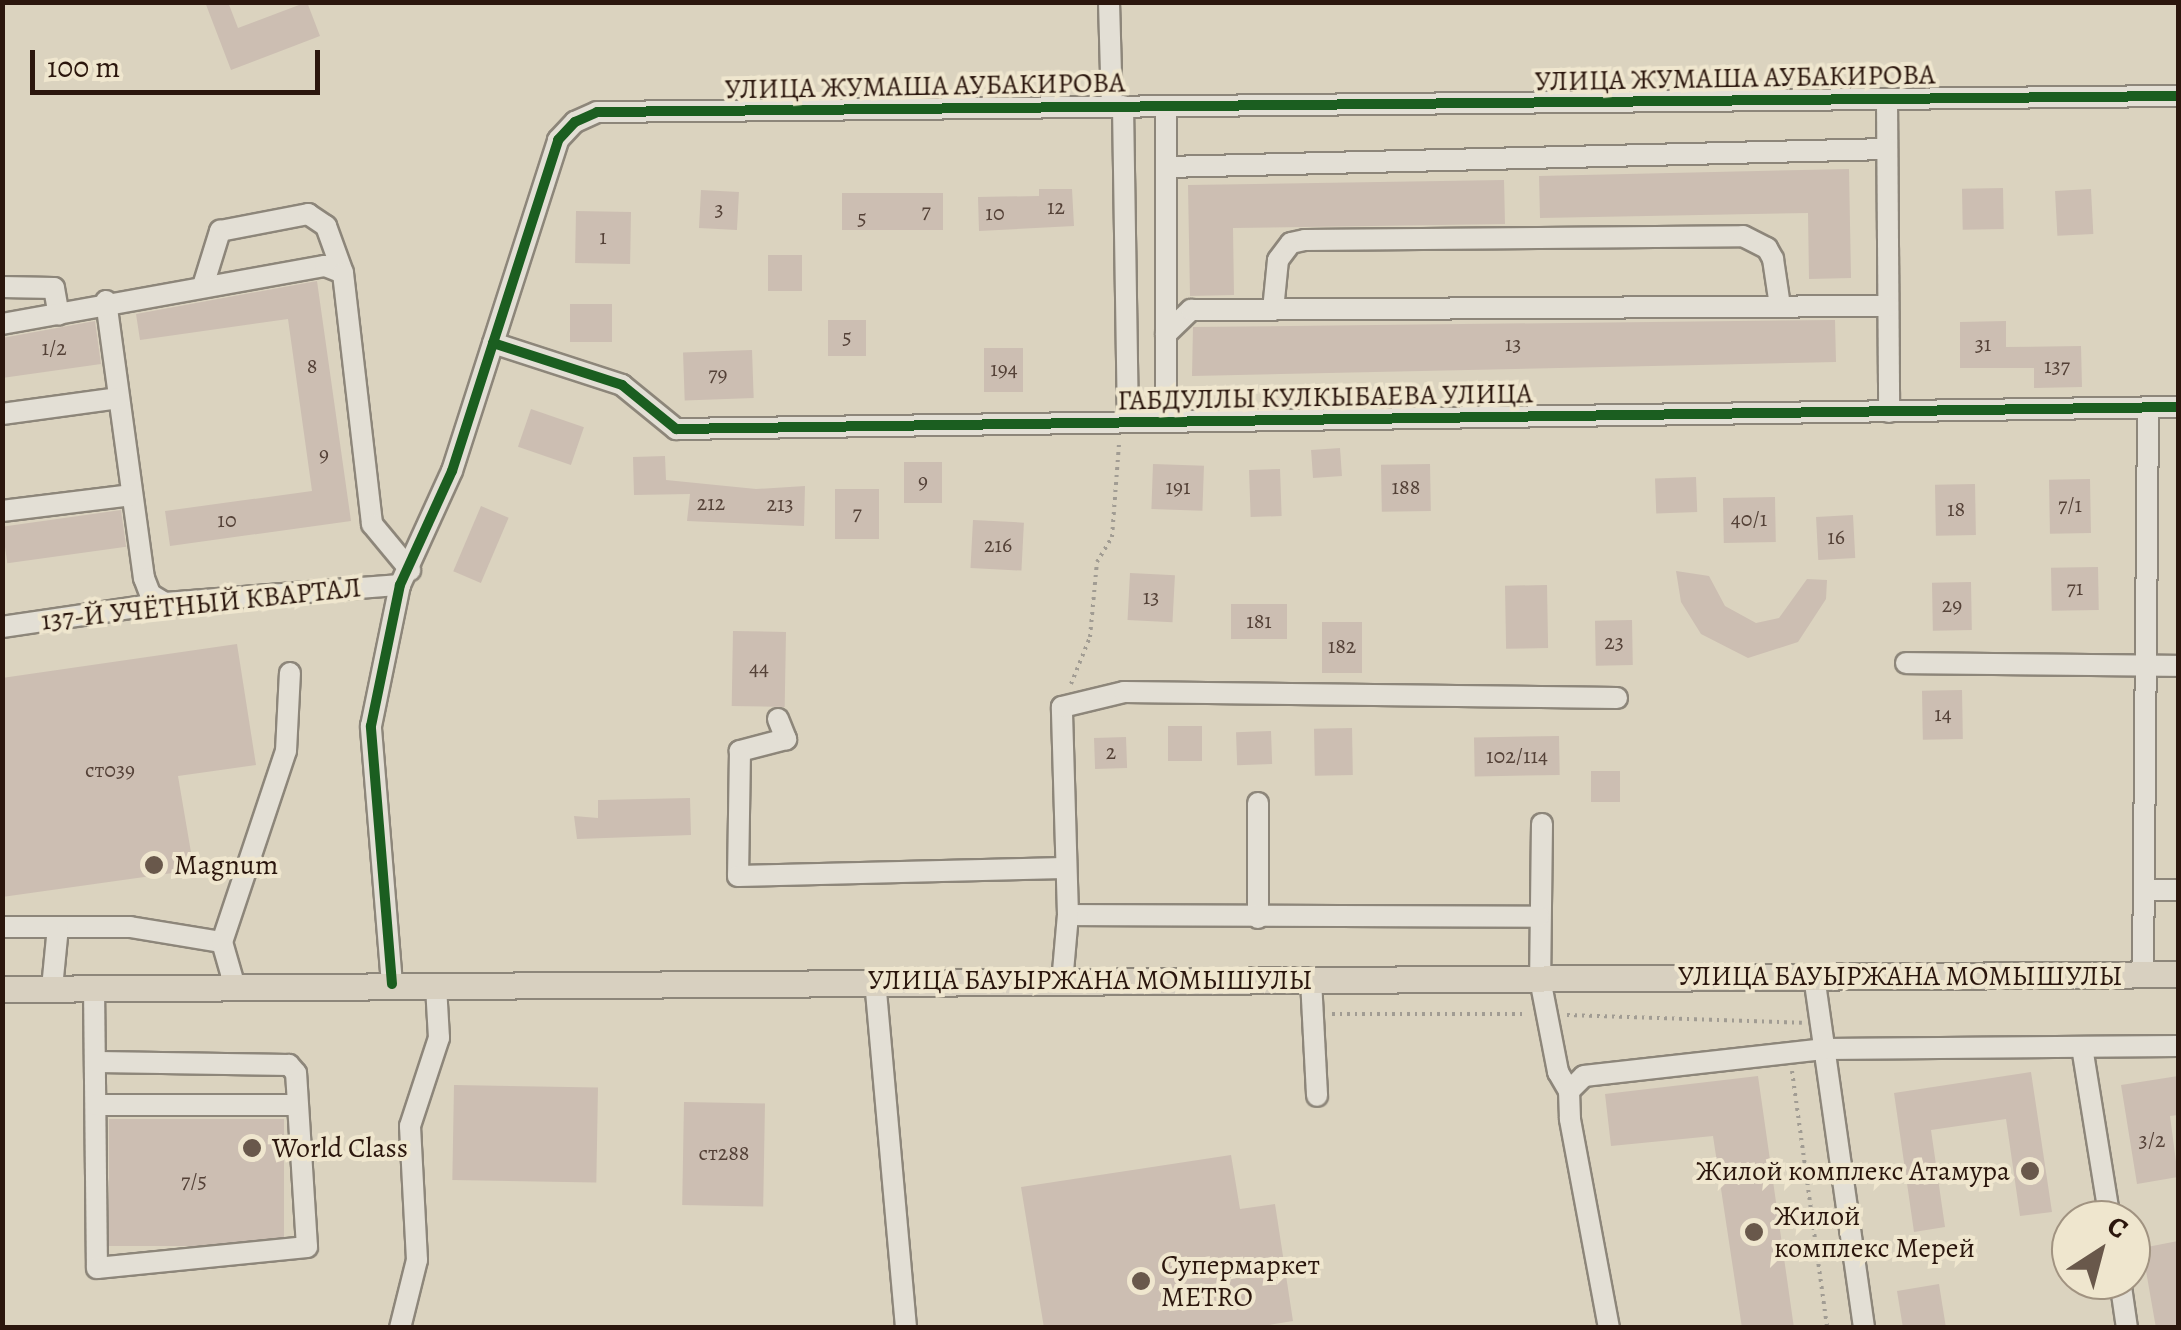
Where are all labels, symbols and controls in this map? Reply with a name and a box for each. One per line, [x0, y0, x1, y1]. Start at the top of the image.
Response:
scale bar [35, 30, 325, 92]
text: 100 m [47, 47, 120, 87]
street label: УЛИЦА ЖУМАША АУБАКИРОВА [1534, 58, 1936, 98]
street label: УЛИЦА ЖУМАША АУБАКИРОВА [724, 66, 1126, 106]
house number: 12 [1047, 195, 1065, 221]
house number: 3 [714, 197, 724, 223]
house number: 7 [921, 199, 931, 225]
house number: 10 [985, 201, 1005, 227]
house number: 5 [857, 206, 867, 232]
house number: 1 [599, 225, 607, 251]
house number: 5 [842, 325, 852, 351]
house number: 13 [1505, 332, 1521, 358]
house number: 31 [1975, 332, 1991, 358]
house number: 1/2 [41, 336, 67, 362]
house number: 8 [307, 354, 317, 380]
house number: 137 [2044, 354, 2070, 380]
house number: 194 [990, 357, 1018, 383]
house number: 79 [708, 362, 728, 388]
street label: ГАБДУЛЛЫ КУЛКЫБАЕВА УЛИЦА [1117, 377, 1533, 417]
house number: 9 [319, 442, 329, 468]
house number: 9 [918, 469, 928, 495]
house number: 191 [1165, 475, 1191, 501]
house number: 188 [1392, 475, 1420, 501]
house number: 212 [697, 491, 725, 517]
house number: 213 [766, 492, 794, 518]
house number: 7/1 [2058, 493, 2082, 519]
house number: 18 [1947, 497, 1965, 523]
house number: 7 [852, 501, 862, 527]
house number: 40/1 [1731, 507, 1767, 533]
house number: 10 [217, 508, 237, 534]
house number: 16 [1827, 525, 1845, 551]
house number: 216 [984, 533, 1012, 559]
street label: 137-Й УЧЁТНЫЙ КВАРТАЛ [39, 570, 363, 638]
house number: 71 [2067, 576, 2083, 602]
house number: 13 [1143, 585, 1159, 611]
house number: 29 [1942, 593, 1962, 619]
house number: 181 [1246, 609, 1272, 635]
house number: 23 [1604, 630, 1624, 656]
house number: 182 [1328, 634, 1356, 660]
house number: 44 [749, 656, 769, 682]
house number: 14 [1934, 702, 1952, 728]
house number: 2 [1106, 740, 1116, 766]
house number: 102/114 [1486, 744, 1548, 770]
house number: ст039 [85, 758, 135, 784]
place label: Magnum [174, 848, 278, 882]
marker: Magnum [143, 854, 165, 876]
street label: УЛИЦА БАУЫРЖАНА МОМЫШУЛЫ [1678, 959, 2122, 993]
street label: УЛИЦА БАУЫРЖАНА МОМЫШУЛЫ [868, 963, 1312, 997]
house number: 3/2 [2139, 1128, 2165, 1154]
place label: World Class [272, 1131, 408, 1165]
marker: World Class [241, 1137, 263, 1159]
house number: ст288 [698, 1141, 750, 1167]
place label: Жилой комплекс Атамура [1696, 1154, 2010, 1188]
marker: Жилой комплекс Атамура [2019, 1160, 2041, 1182]
house number: 7/5 [181, 1169, 207, 1195]
place label: Жилой комплекс Мерей [1774, 1199, 1975, 1265]
north arrow [2051, 1200, 2151, 1300]
text: С [2099, 1207, 2136, 1248]
marker: Жилой комплекс Мерей [1743, 1221, 1765, 1243]
place label: Супермаркет METRO [1161, 1248, 1320, 1314]
marker: Супермаркет METRO [1130, 1270, 1152, 1292]

